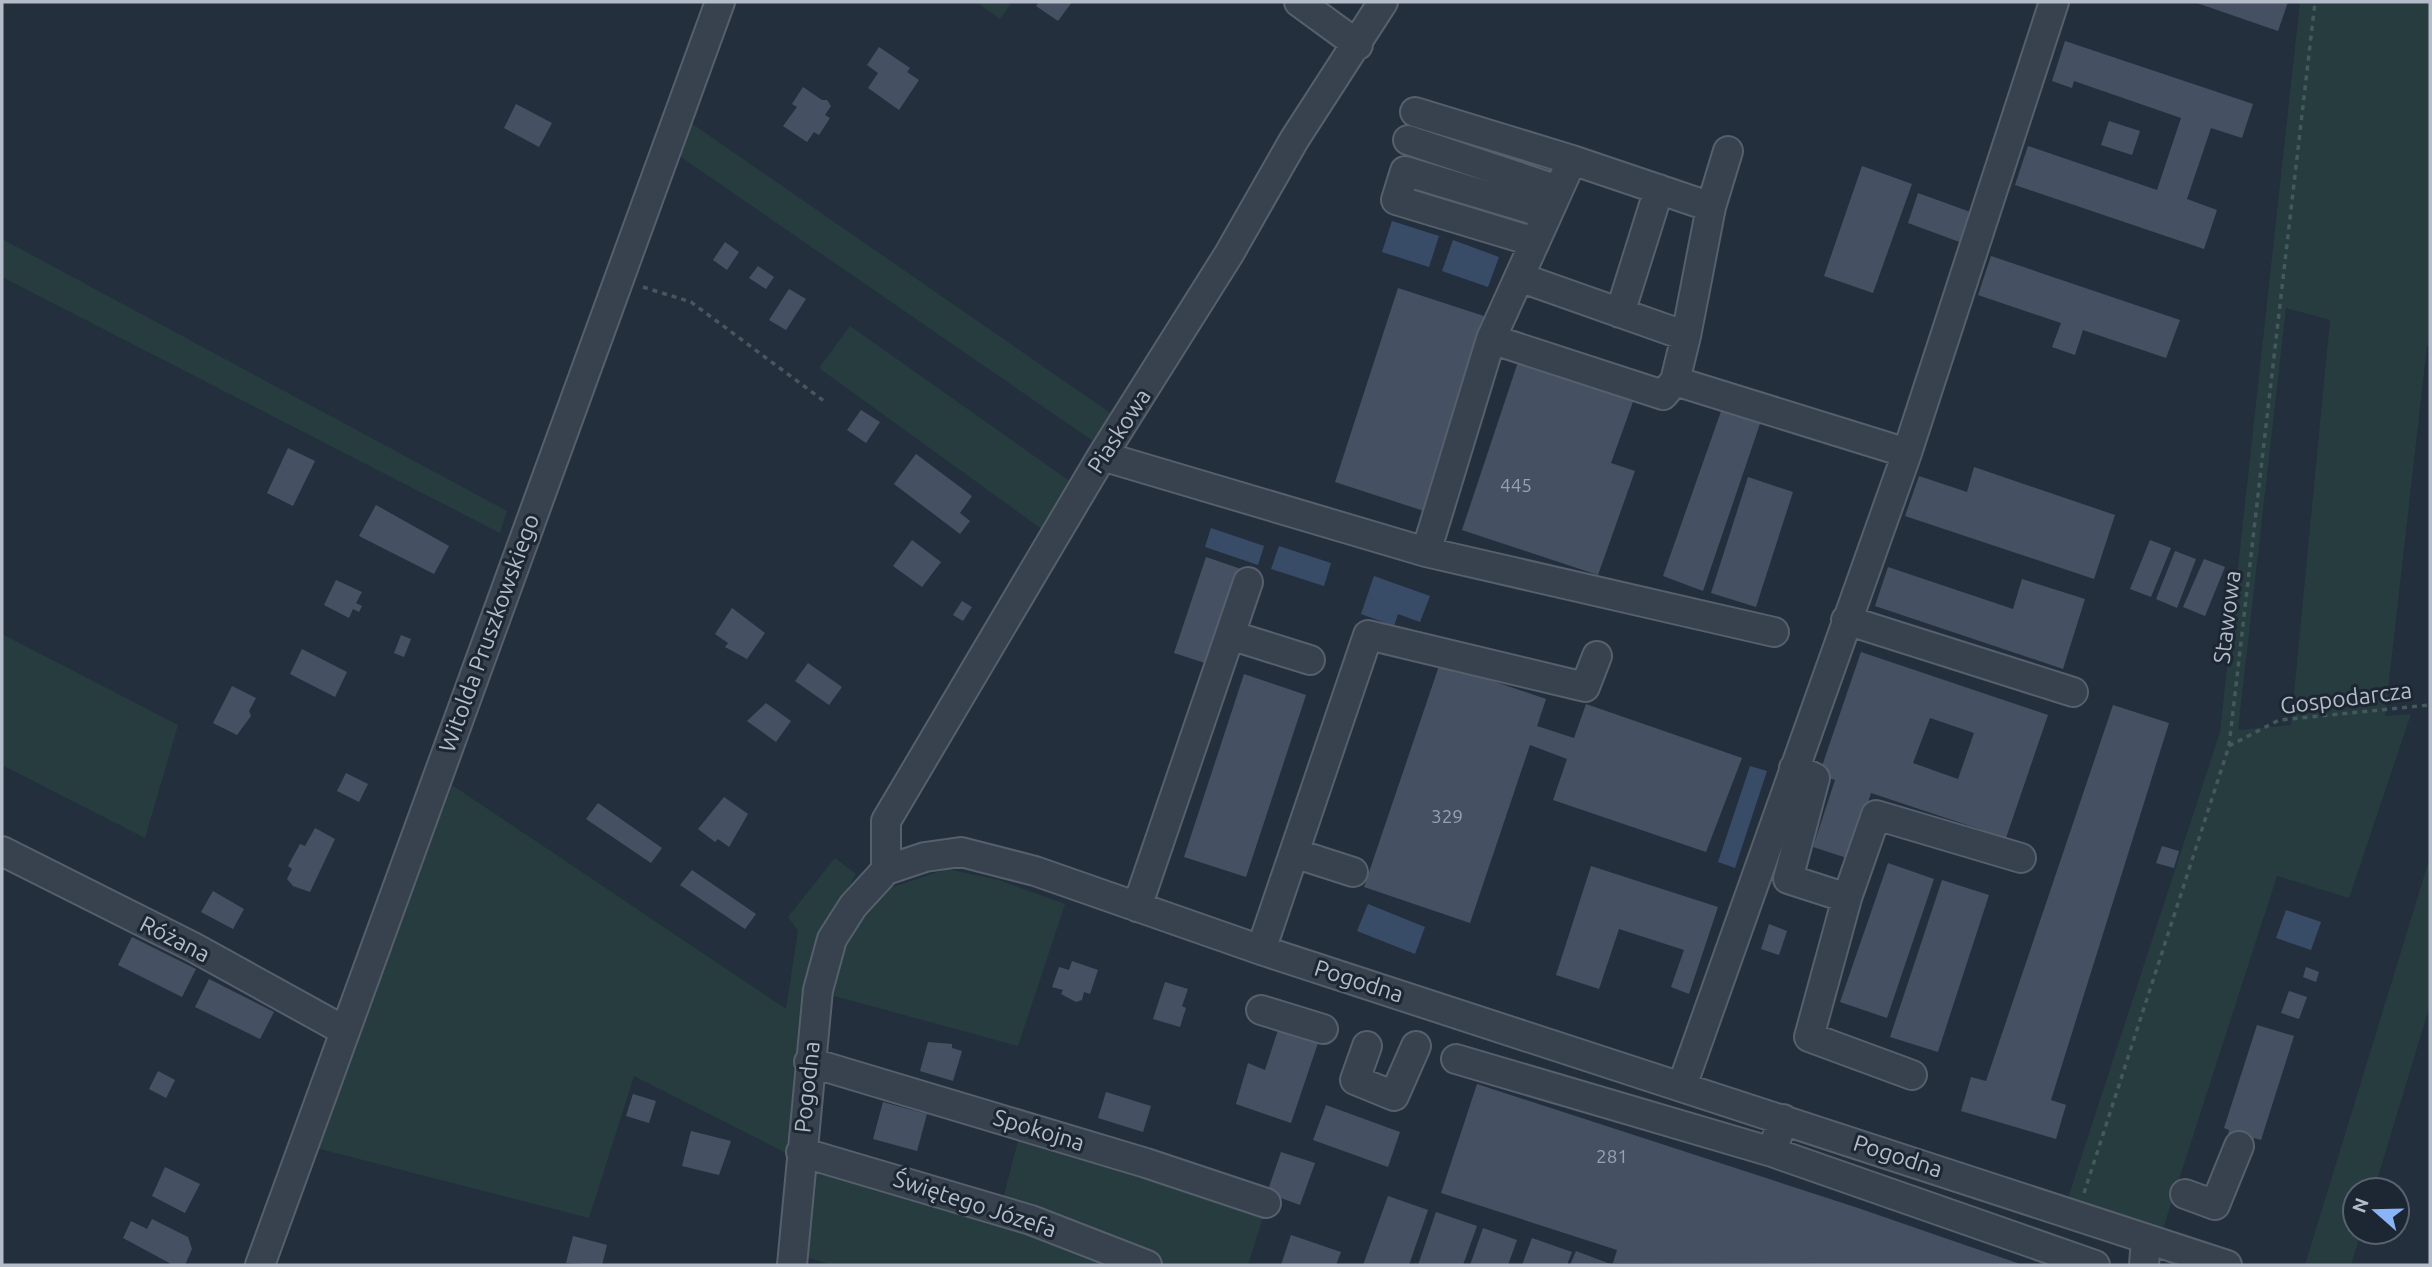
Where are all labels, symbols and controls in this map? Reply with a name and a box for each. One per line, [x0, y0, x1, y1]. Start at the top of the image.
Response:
street label: Piaskowa [1082, 384, 1155, 478]
house number: 445 [1500, 474, 1532, 496]
street label: Witolda Pruszkowskiego [434, 510, 543, 755]
street label: Stawowa [2208, 569, 2245, 665]
street label: Gospodarcza [2279, 677, 2413, 718]
house number: 329 [1431, 805, 1463, 827]
street label: Różana [136, 910, 214, 967]
street label: Pogodna [1312, 954, 1407, 1007]
street label: Pogodna [789, 1040, 824, 1134]
street label: Spokojna [990, 1104, 1088, 1155]
street label: Pogodna [1851, 1129, 1946, 1182]
house number: 281 [1596, 1145, 1628, 1167]
street label: Świętego Józefa [890, 1164, 1060, 1242]
north arrow [2341, 1176, 2411, 1246]
text: N [2347, 1195, 2373, 1216]

